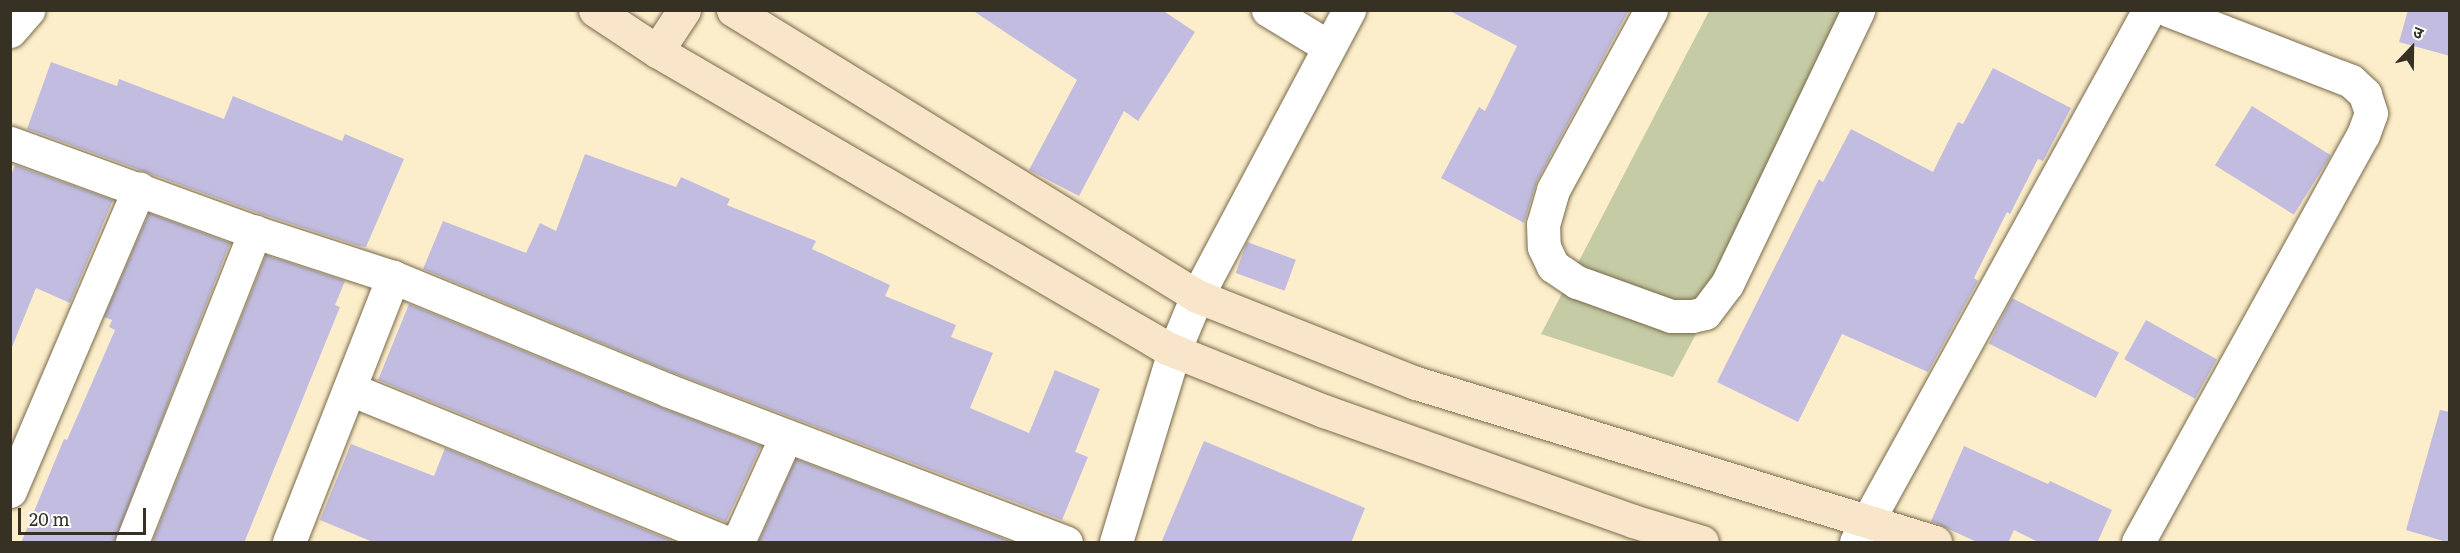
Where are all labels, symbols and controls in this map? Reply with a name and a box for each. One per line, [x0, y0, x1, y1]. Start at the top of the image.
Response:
north arrow [2382, 18, 2442, 78]
text: उ [2410, 18, 2428, 44]
scale bar [21, 496, 148, 534]
text: 20 m [29, 505, 70, 532]

